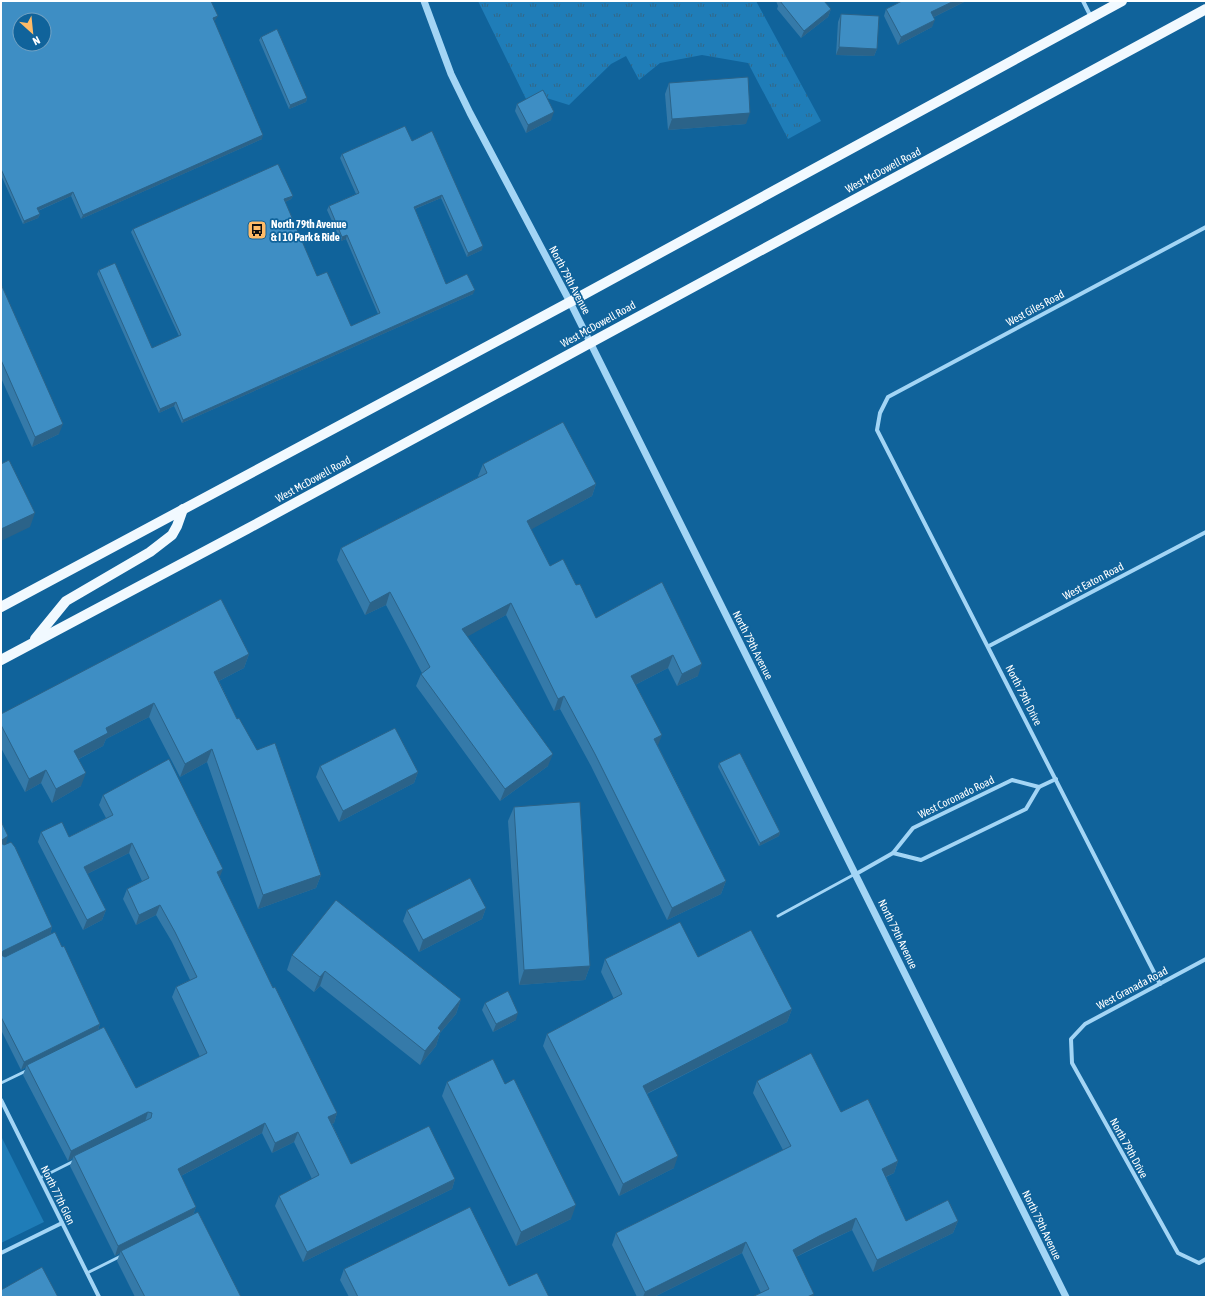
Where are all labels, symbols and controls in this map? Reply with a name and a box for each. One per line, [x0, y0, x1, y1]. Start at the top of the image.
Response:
north arrow [12, 12, 52, 52]
text: N [31, 34, 42, 48]
street label: West McDowell Road [843, 145, 923, 195]
place label: North 79th Avenue & I 10 Park & Ride [271, 218, 347, 243]
bus stop icon: North 79th Avenue & I 10 Park & Ride [246, 219, 268, 241]
street label: North 79th Avenue [547, 244, 593, 316]
street label: West Giles Road [1004, 288, 1066, 328]
street label: West McDowell Road [559, 298, 637, 350]
street label: West McDowell Road [274, 453, 352, 505]
street label: West Eaton Road [1061, 560, 1125, 602]
street label: North 79th Avenue [730, 609, 776, 681]
street label: North 79th Drive [1004, 663, 1044, 727]
street label: West Coronado Road [916, 773, 996, 821]
street label: North 79th Avenue [876, 897, 920, 971]
street label: West Granada Road [1095, 964, 1169, 1012]
street label: North 79th Drive [1108, 1116, 1150, 1180]
street label: North 77th Glen [39, 1164, 77, 1226]
street label: North 79th Avenue [1020, 1188, 1064, 1262]

